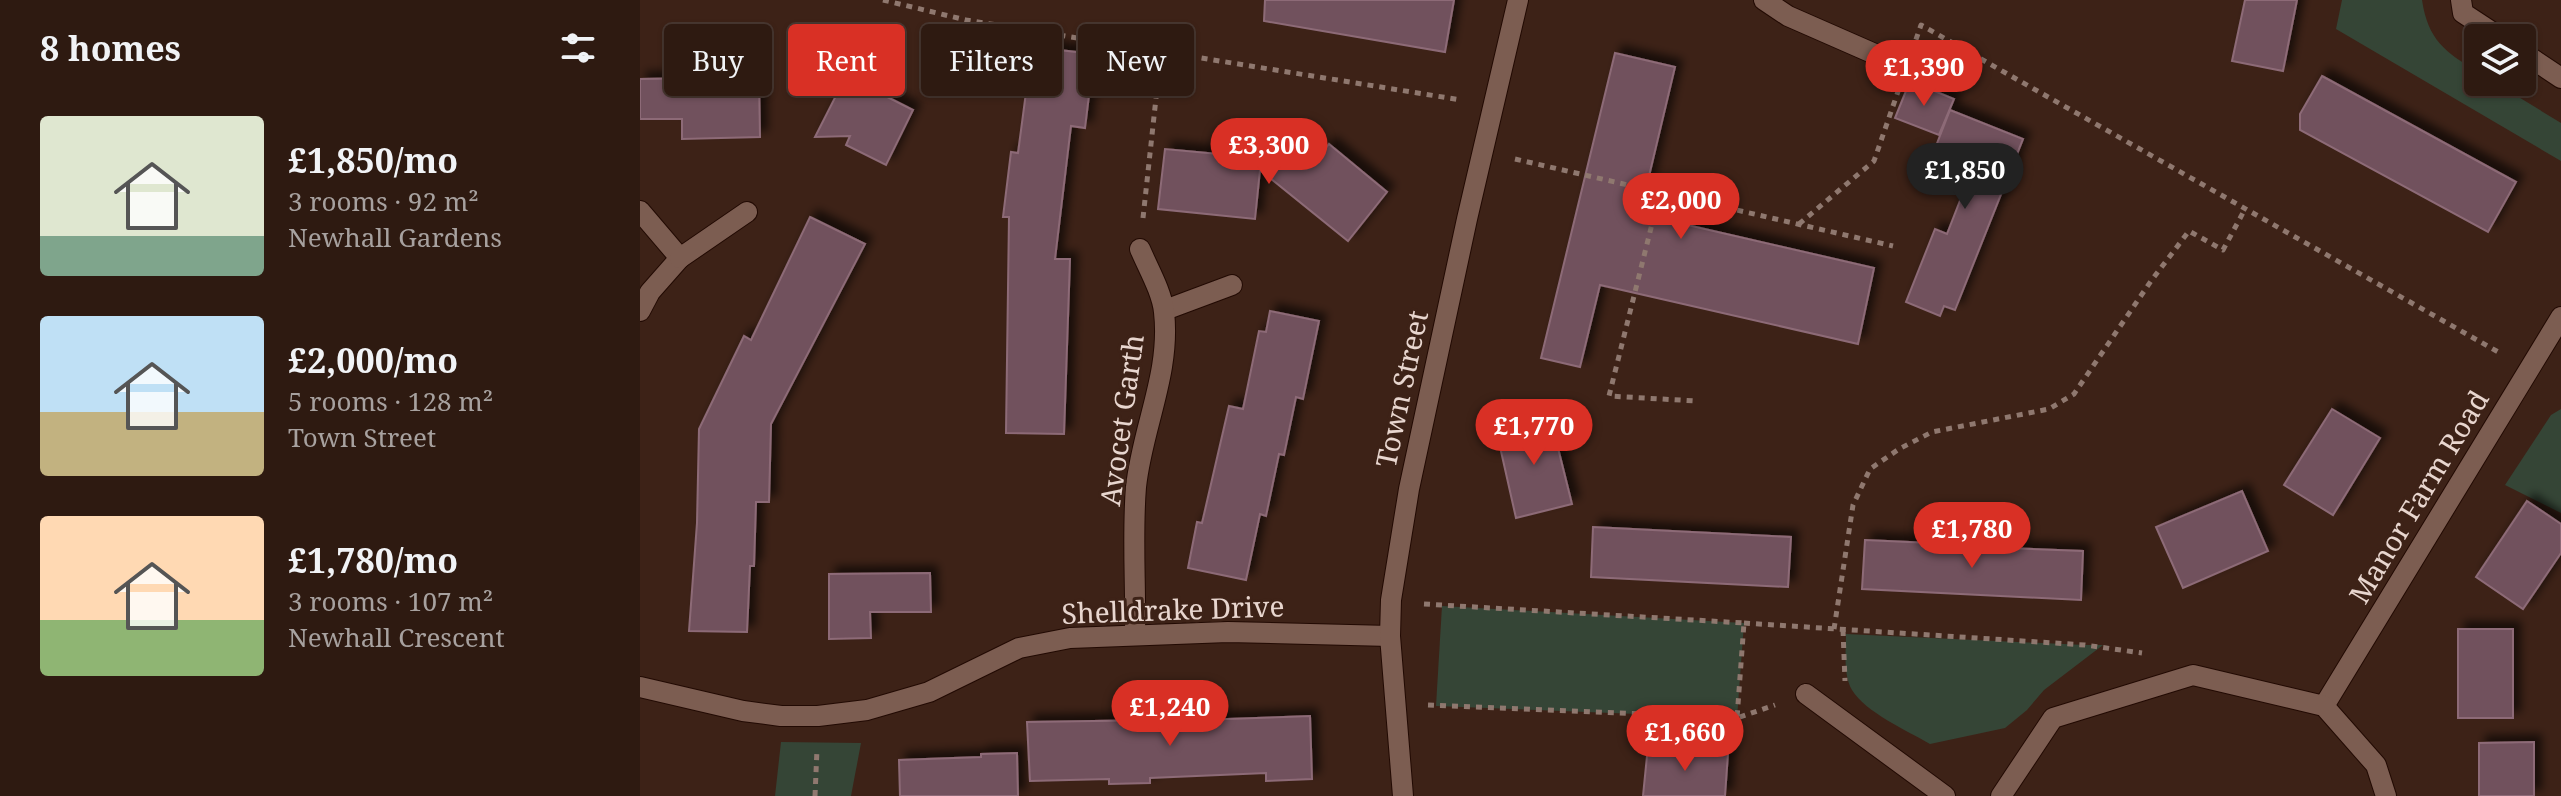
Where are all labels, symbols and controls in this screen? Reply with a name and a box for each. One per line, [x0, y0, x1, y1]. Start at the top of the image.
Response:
chip: Buy [664, 24, 772, 96]
chip: Rent [788, 24, 905, 96]
chip: Filters [921, 24, 1062, 96]
chip: New [1078, 24, 1194, 96]
map controls [2464, 24, 2536, 96]
button: layers [2464, 24, 2536, 96]
text: 8 homes [40, 25, 181, 71]
icon: filters [556, 26, 600, 70]
pin: £1,390 [1859, 40, 1989, 108]
text: £1,390 [1884, 48, 1964, 84]
pin: £3,300 [1204, 118, 1334, 186]
text: £3,300 [1229, 126, 1309, 162]
text: £1,850/mo [288, 137, 458, 183]
pin: £1,850 [1900, 143, 2030, 211]
icon: home [104, 148, 200, 244]
text: £1,850 [1925, 151, 2005, 187]
pin: £2,000 [1616, 173, 1746, 241]
text: £2,000 [1641, 181, 1721, 217]
text: 3 rooms · 92 m² [288, 183, 479, 219]
text: Newhall Gardens [288, 219, 502, 255]
street label: Town Street [1366, 307, 1436, 471]
street label: Avocet Garth [1090, 332, 1152, 508]
text: £2,000/mo [288, 337, 458, 383]
icon: home [104, 348, 200, 444]
text: 5 rooms · 128 m² [288, 383, 493, 419]
street label: Manor Farm Road [2339, 383, 2497, 610]
pin: £1,770 [1469, 399, 1599, 467]
text: £1,770 [1494, 407, 1574, 443]
text: Town Street [288, 419, 436, 455]
pin: £1,780 [1907, 502, 2037, 570]
text: £1,780 [1932, 510, 2012, 546]
text: £1,780/mo [288, 537, 458, 583]
icon: home [104, 548, 200, 644]
text: 3 rooms · 107 m² [288, 583, 493, 619]
street label: Shelldrake Drive [1061, 586, 1285, 632]
text: Newhall Crescent [288, 619, 505, 655]
pin: £1,240 [1105, 680, 1235, 748]
text: £1,240 [1130, 688, 1210, 724]
pin: £1,660 [1620, 705, 1750, 773]
text: £1,660 [1645, 713, 1725, 749]

